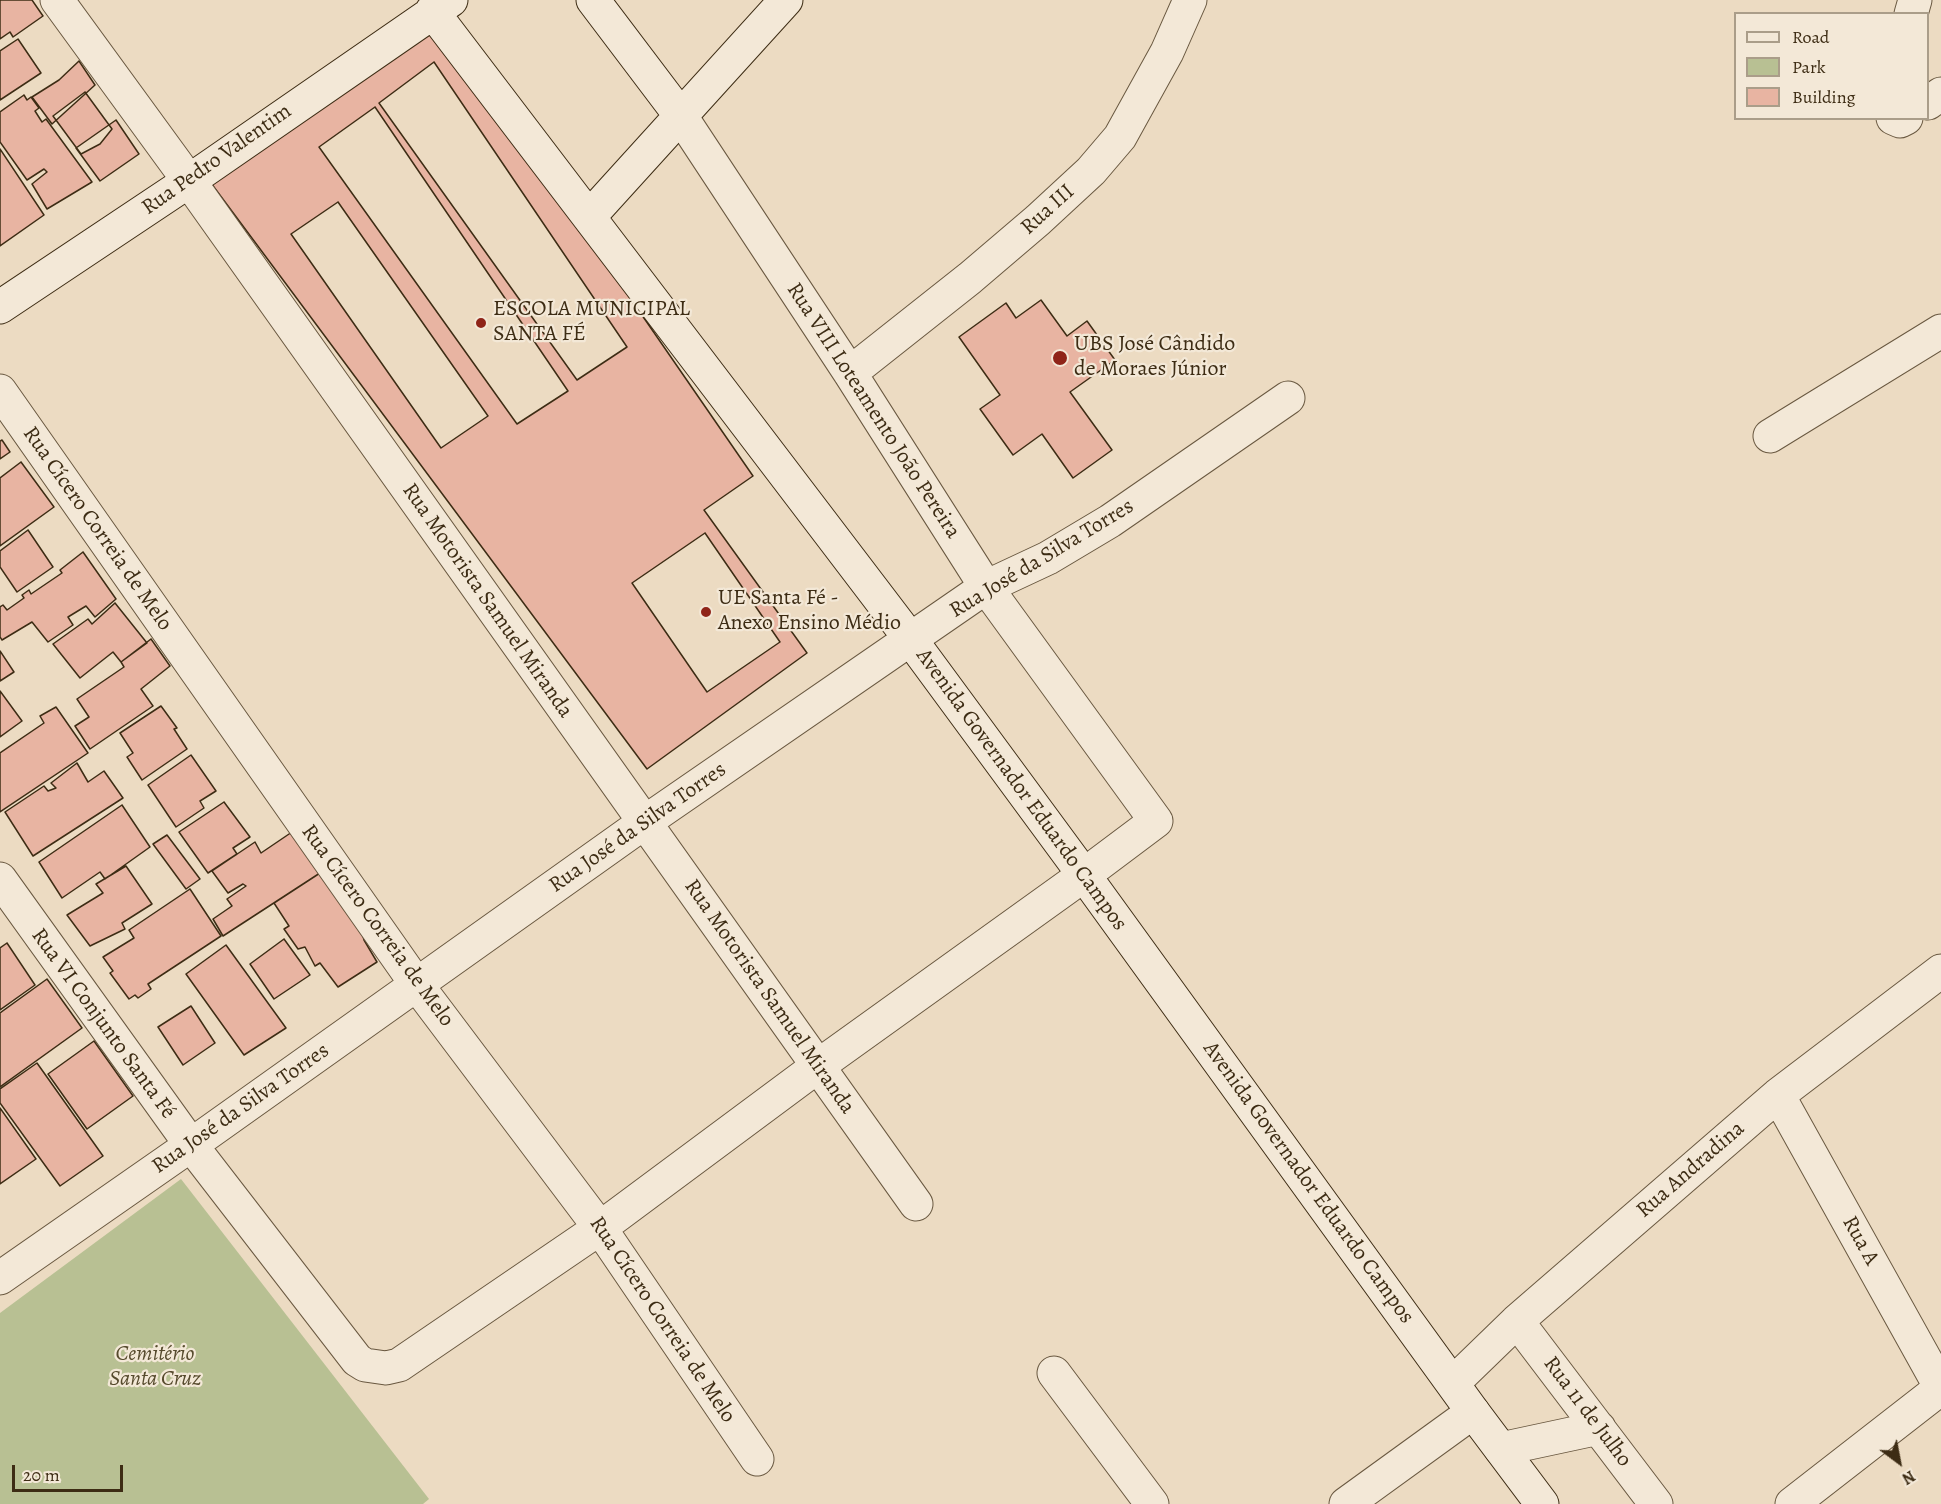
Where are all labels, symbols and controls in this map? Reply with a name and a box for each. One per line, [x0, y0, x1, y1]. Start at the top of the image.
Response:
legend [1734, 12, 1929, 120]
text: Road [1792, 25, 1829, 49]
text: Park [1792, 55, 1826, 79]
text: Building [1792, 85, 1856, 109]
street label: Rua Pedro Valentim [137, 99, 297, 221]
street label: Rua III [1016, 179, 1080, 241]
street label: Rua VIII Loteamento João Pereira [780, 278, 966, 544]
place label: ESCOLA MUNICIPAL SANTA FÉ [493, 297, 690, 348]
marker: ESCOLA MUNICIPAL SANTA FÉ [474, 316, 488, 330]
place label: UBS José Cândido de Moraes Júnior [1074, 332, 1235, 384]
marker: UBS José Cândido de Moraes Júnior [1051, 349, 1069, 367]
street label: Rua Cícero Correia de Melo [16, 422, 178, 636]
street label: Rua Motorista Samuel Miranda [396, 479, 578, 723]
street label: Rua José da Silva Torres [945, 494, 1139, 624]
place label: UE Santa Fé - Anexo Ensino Médio [718, 586, 901, 638]
marker: UE Santa Fé - Anexo Ensino Médio [699, 605, 713, 619]
street label: Avenida Governador Eduardo Campos [910, 644, 1132, 936]
street label: Rua José da Silva Torres [544, 757, 732, 899]
street label: Rua Cícero Correia de Melo [295, 820, 459, 1032]
street label: Rua Motorista Samuel Miranda [678, 875, 860, 1119]
street label: Rua VI Conjunto Santa Fé [25, 924, 181, 1124]
street label: Avenida Governador Eduardo Campos [1197, 1037, 1419, 1329]
street label: Rua José da Silva Torres [147, 1038, 335, 1180]
street label: Rua Andradina [1632, 1116, 1750, 1224]
street label: Rua Cícero Correia de Melo [583, 1212, 741, 1428]
street label: Rua A [1836, 1212, 1884, 1270]
park label: Cemitério Santa Cruz [109, 1342, 201, 1394]
street label: Rua 11 de Julho [1537, 1352, 1637, 1472]
north arrow [1869, 1432, 1929, 1492]
scale bar [15, 1453, 126, 1491]
text: 20 m [23, 1463, 60, 1487]
text: N [1898, 1465, 1919, 1490]

